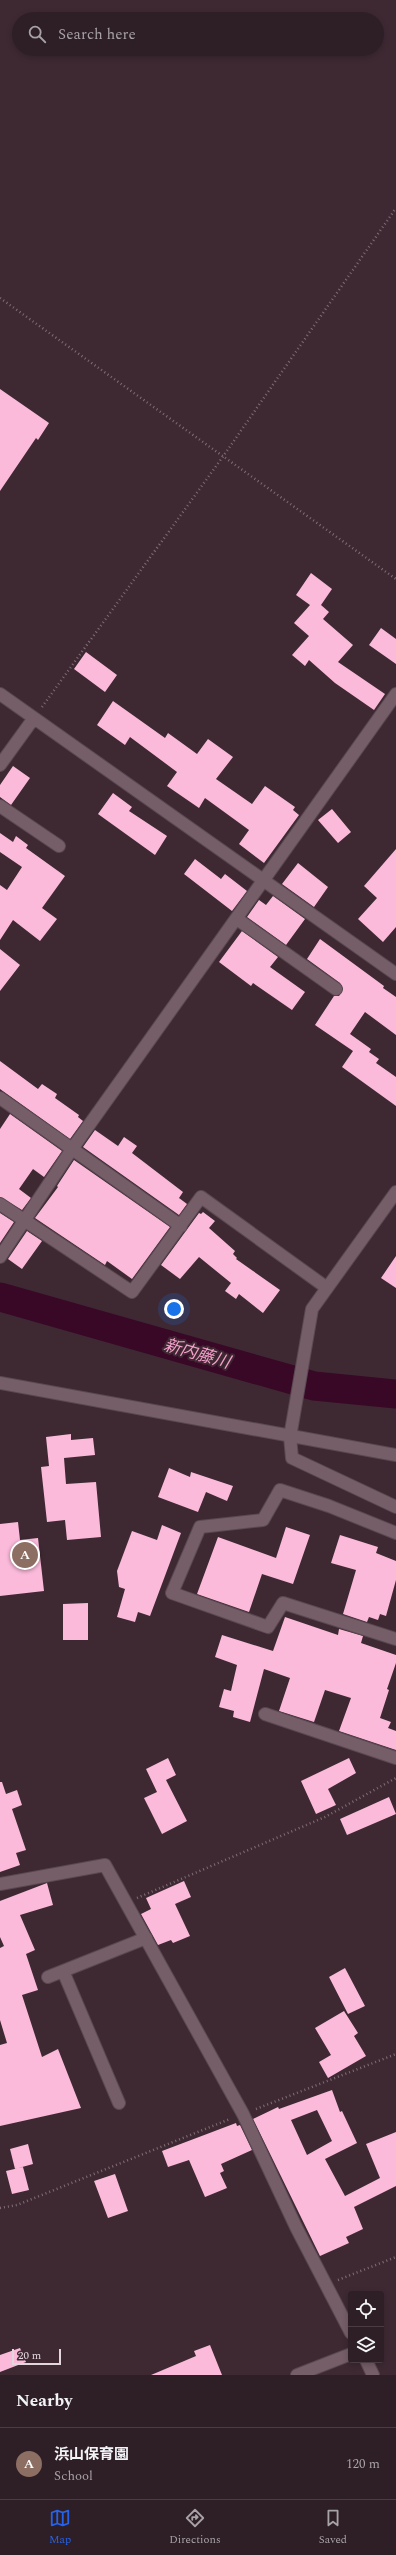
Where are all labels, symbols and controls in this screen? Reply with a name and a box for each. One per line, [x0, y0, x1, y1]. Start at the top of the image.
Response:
search box [12, 12, 384, 56]
icon: search [26, 23, 48, 45]
text: Search here [58, 23, 136, 46]
your location [164, 1299, 184, 1319]
water label: 新内藤川 [160, 1332, 235, 1376]
pin: A [12, 1540, 38, 1570]
map controls [348, 2291, 384, 2363]
button: locate [348, 2291, 384, 2327]
button: layers [348, 2327, 384, 2363]
scale bar [12, 2347, 61, 2366]
text: 20 m [18, 2347, 41, 2364]
text: Nearby [16, 2388, 72, 2414]
text: 浜山保育園 [54, 2443, 129, 2466]
text: A [24, 2454, 34, 2474]
text: 120 m [346, 2454, 380, 2474]
text: School [54, 2466, 93, 2486]
tab: Map [49, 2507, 71, 2548]
tab: Directions [169, 2507, 221, 2548]
tab: Saved [319, 2507, 347, 2548]

